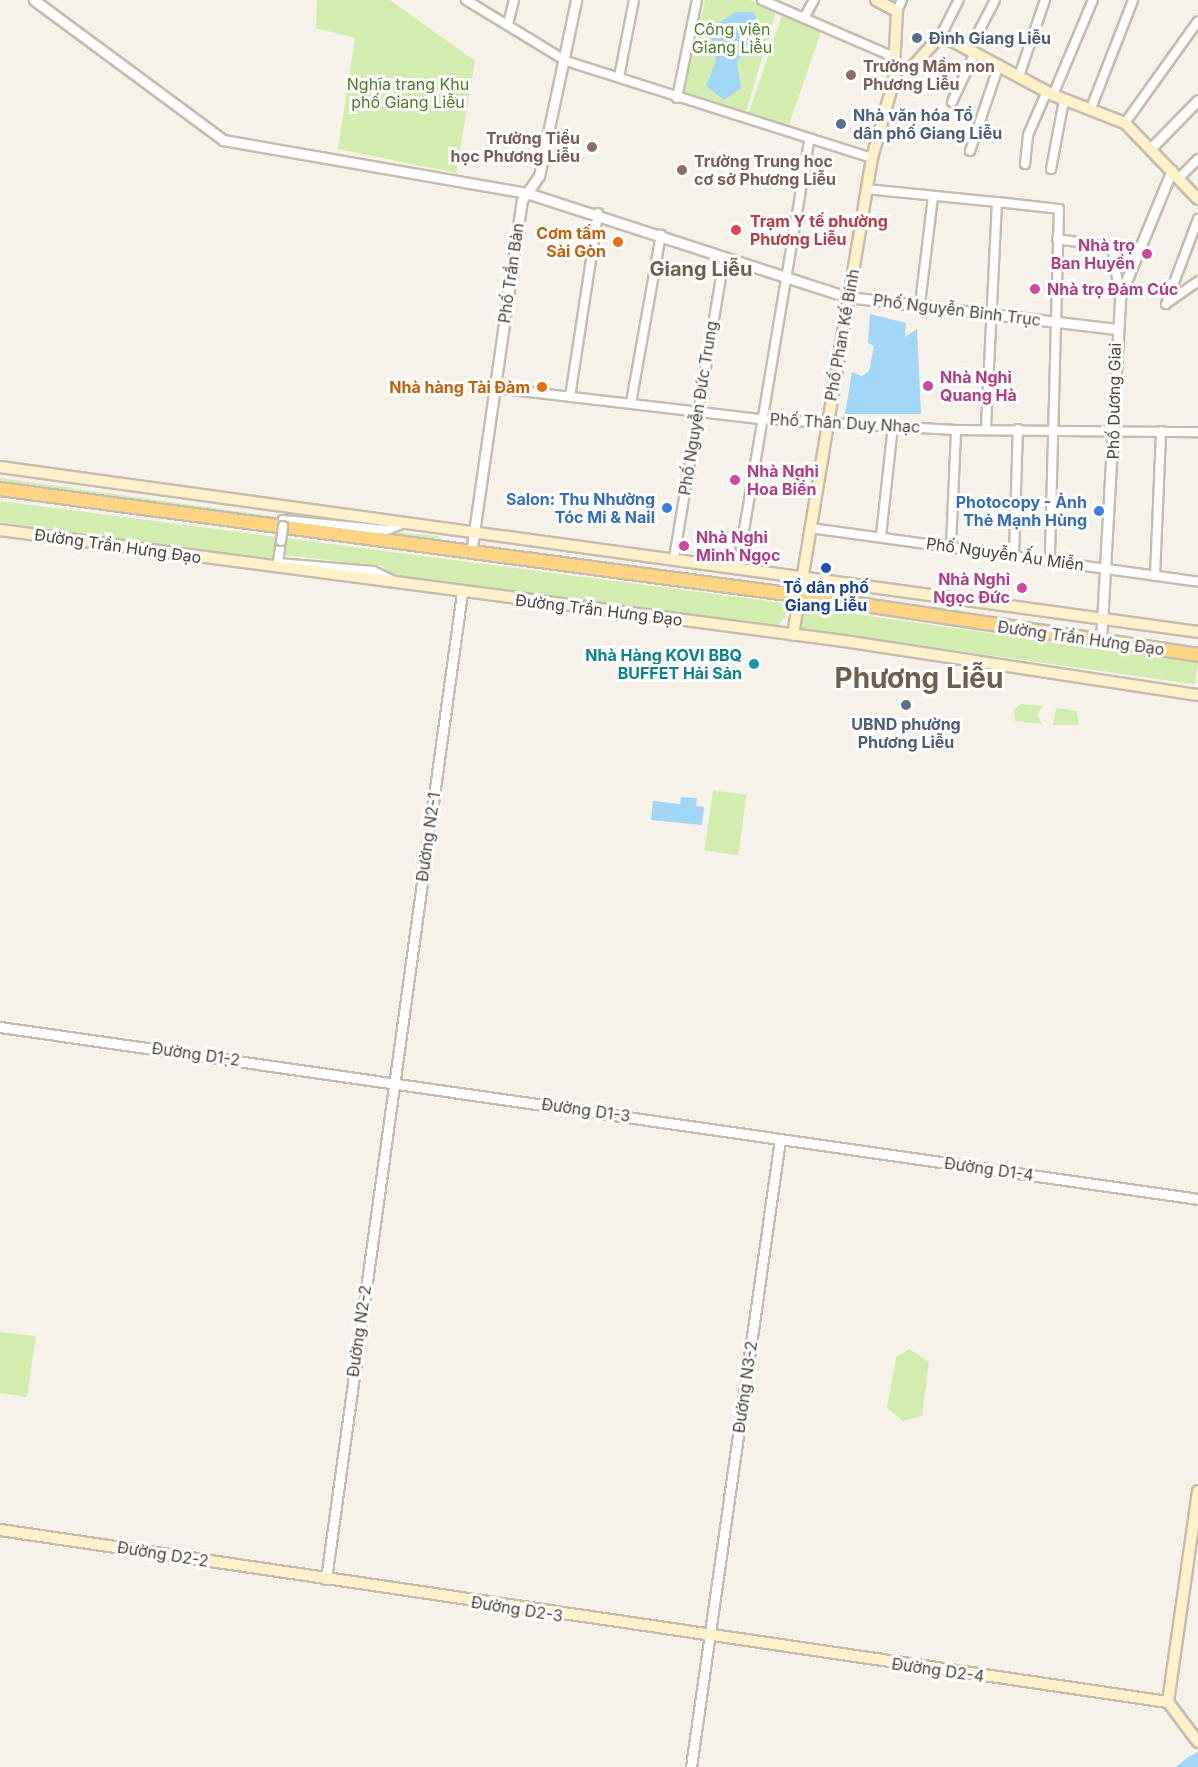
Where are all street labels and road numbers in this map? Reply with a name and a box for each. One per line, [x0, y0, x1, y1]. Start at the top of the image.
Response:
street label: Phố Trần Bàn [494, 222, 528, 324]
street label: Phố Phan Kế Bính [821, 268, 863, 402]
street label: Phố Nguyễn Bỉnh Trục [872, 290, 1042, 330]
street label: Phố Nguyễn Đức Trung [675, 319, 721, 497]
street label: Phố Dương Giai [1103, 343, 1125, 459]
street label: Phố Thân Duy Nhạc [769, 409, 921, 437]
street label: Đường Trần Hưng Đạo [33, 525, 203, 567]
street label: Phố Nguyễn Ấu Miễn [925, 533, 1085, 575]
street label: Đường Trần Hưng Đạo [514, 590, 684, 630]
street label: Đường Trần Hưng Đạo [996, 617, 1166, 659]
street label: Đường N2-1 [412, 791, 444, 883]
street label: Đường D1-2 [151, 1038, 241, 1070]
street label: Đường D1-3 [540, 1094, 632, 1126]
street label: Đường D1-4 [943, 1153, 1035, 1185]
street label: Đường N2-2 [343, 1284, 375, 1378]
street label: Đường N3-2 [729, 1340, 761, 1434]
street label: Đường D2-2 [116, 1537, 210, 1571]
street label: Đường D2-3 [470, 1592, 564, 1626]
street label: Đường D2-4 [891, 1654, 985, 1686]

